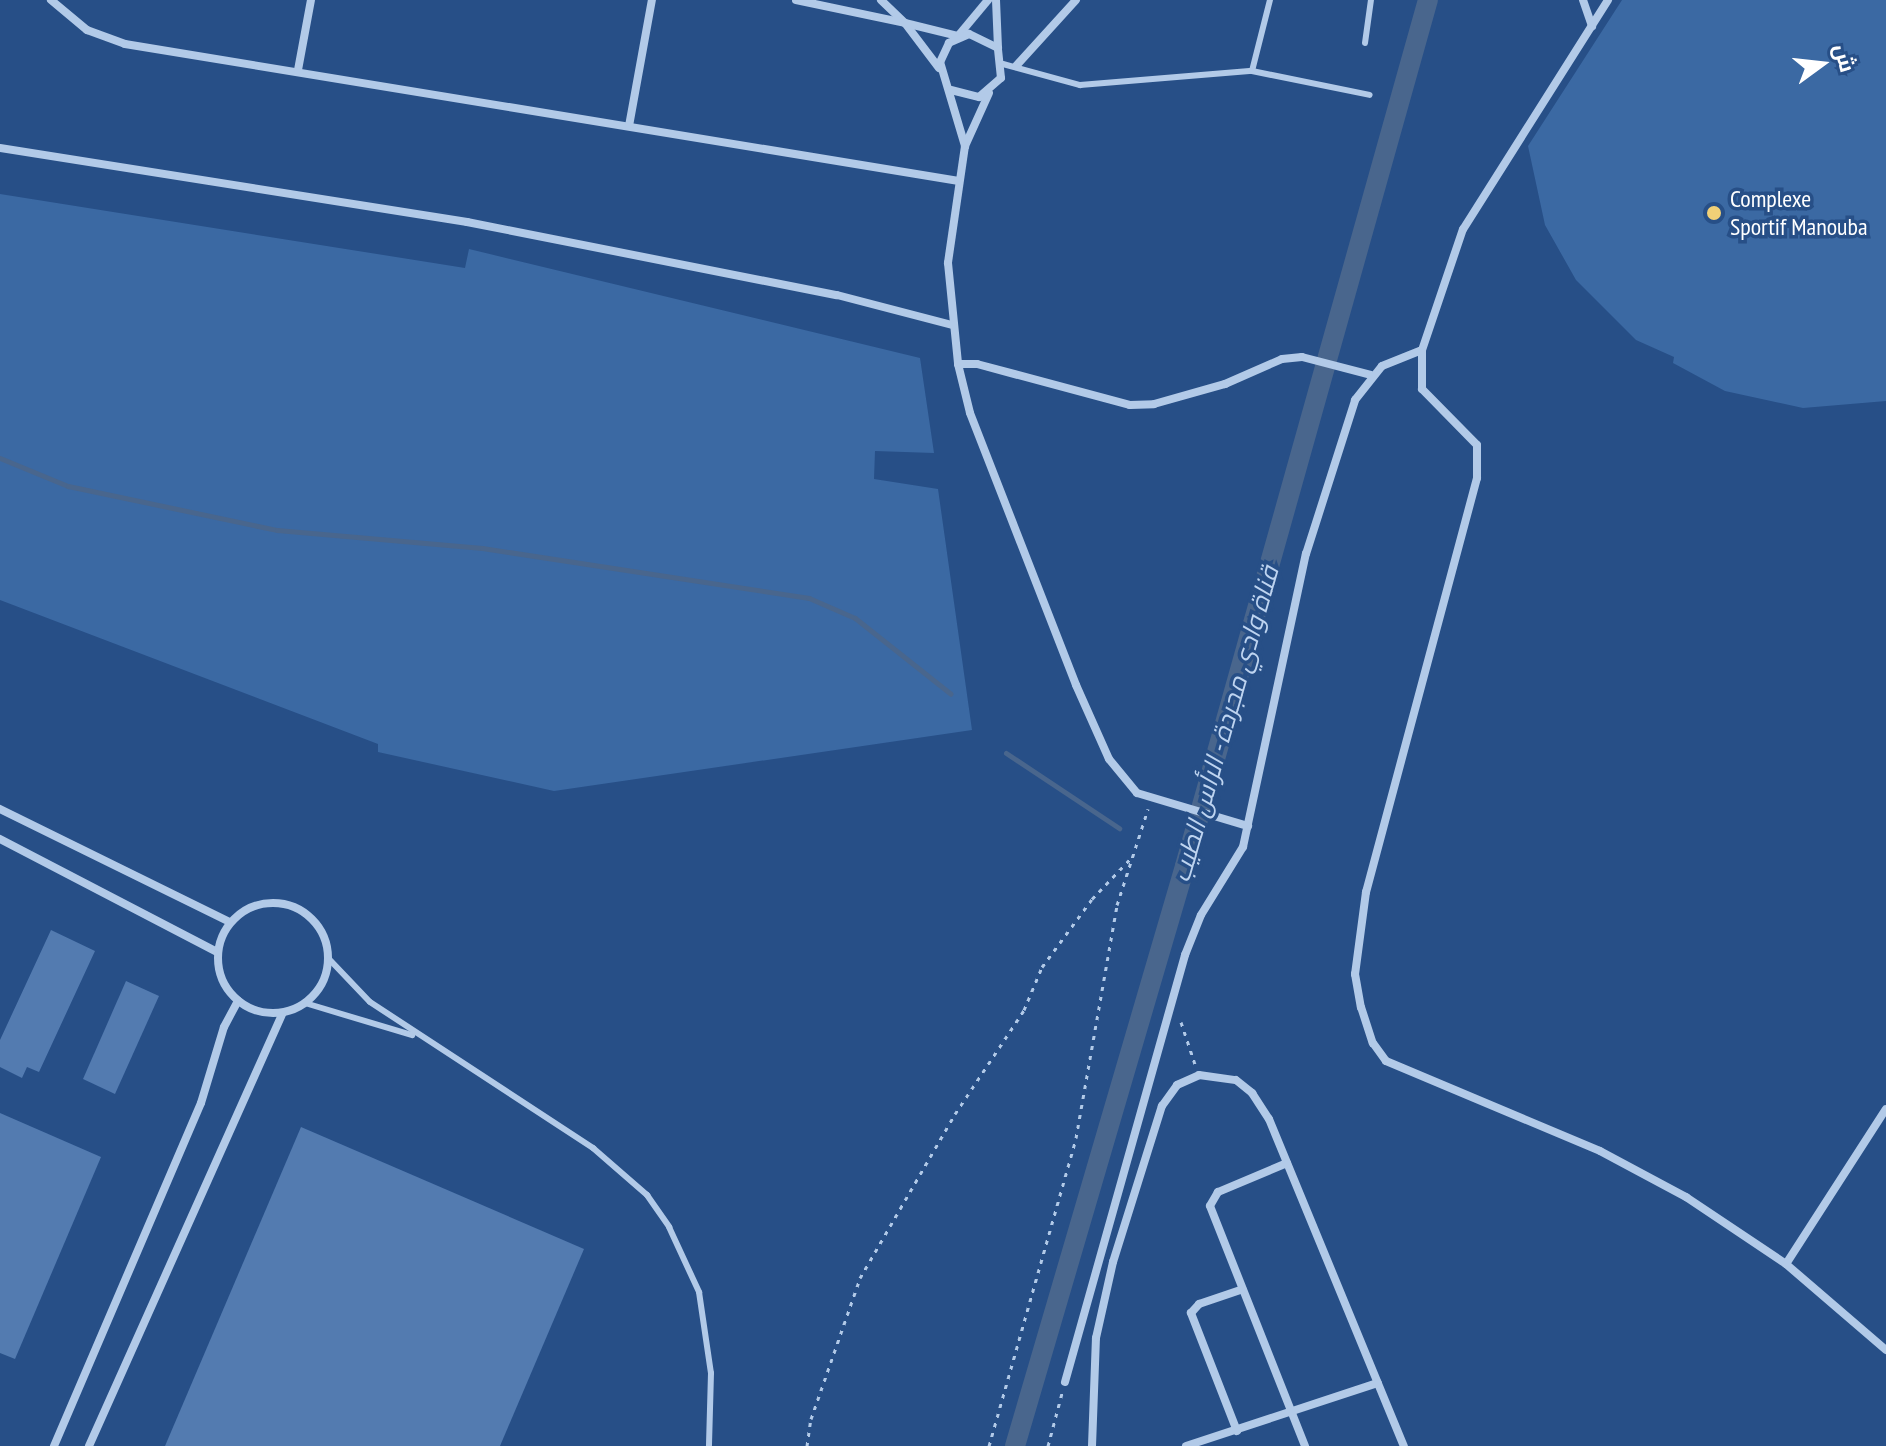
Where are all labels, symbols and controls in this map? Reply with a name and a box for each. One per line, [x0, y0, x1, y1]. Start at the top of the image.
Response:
north arrow [1782, 24, 1862, 104]
text: ش [1828, 41, 1862, 75]
place label: Complexe Sportif Manouba [1730, 185, 1868, 241]
marker: Complexe Sportif Manouba [1705, 204, 1723, 222]
water label: قناة وادي مجردة - الرأس الطيب [1165, 561, 1285, 887]

